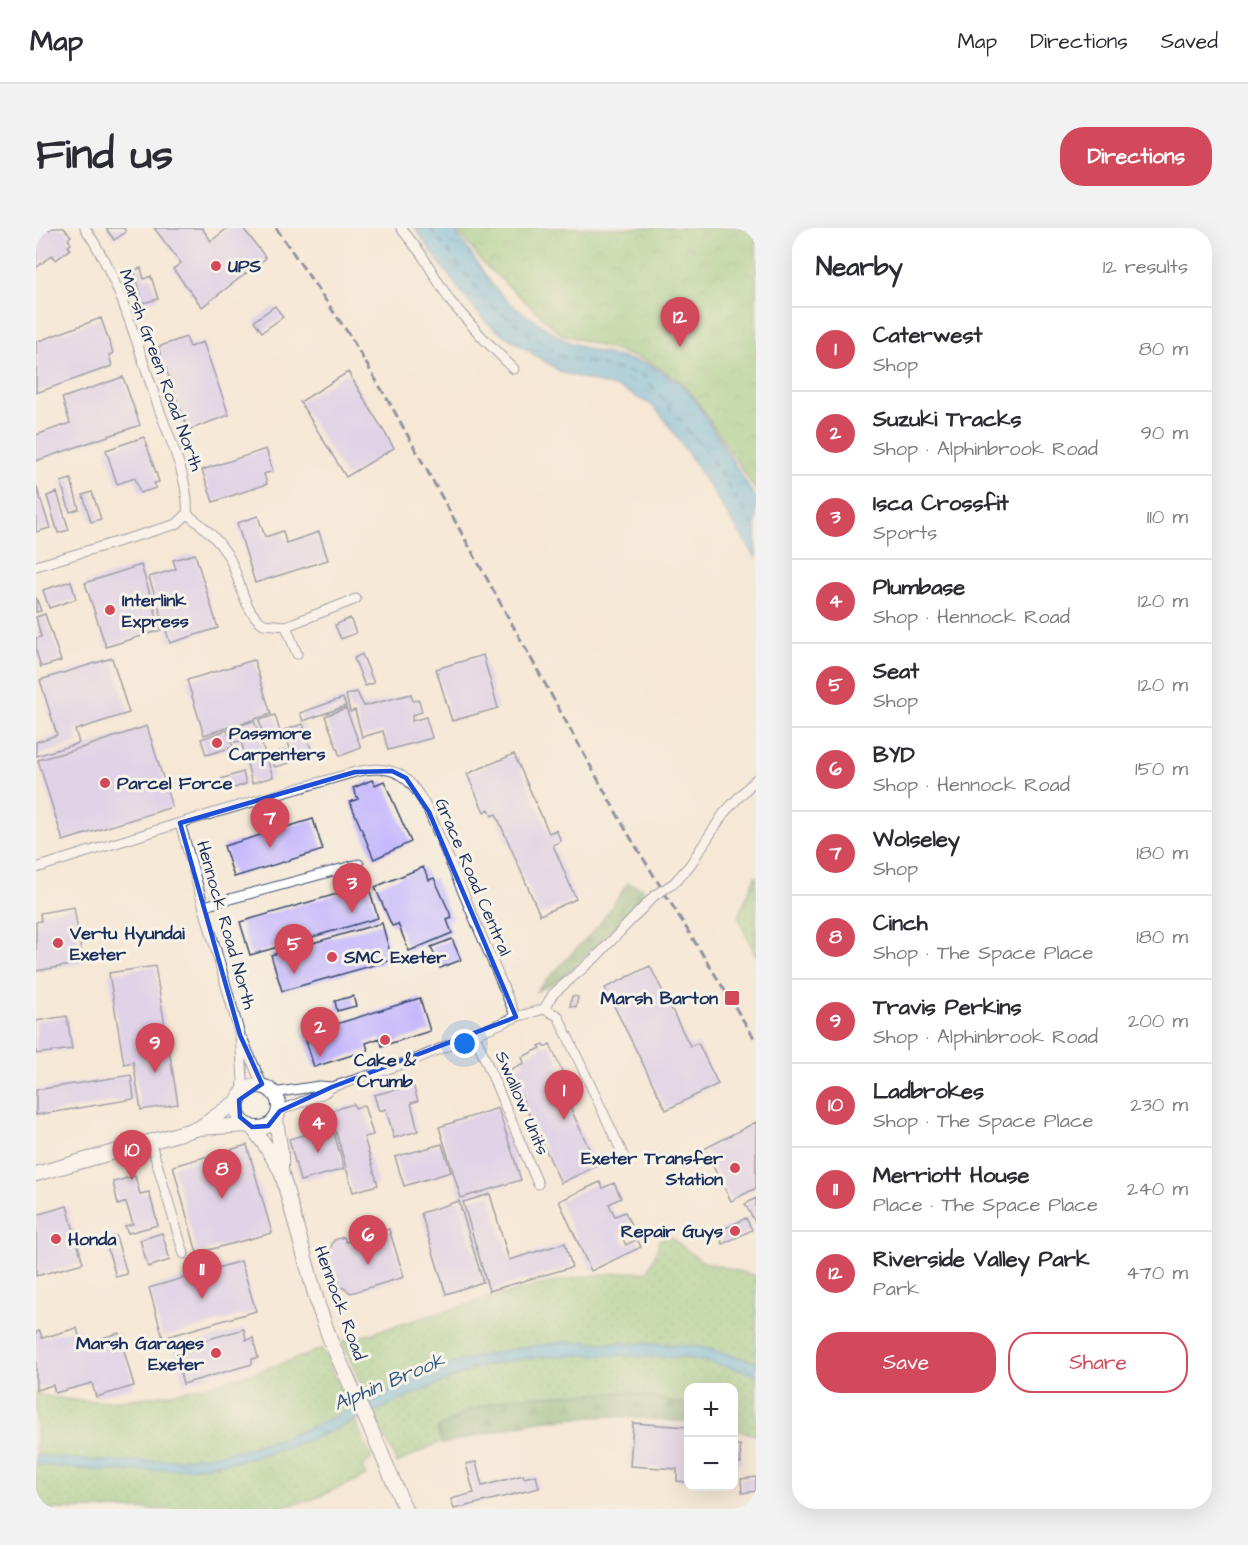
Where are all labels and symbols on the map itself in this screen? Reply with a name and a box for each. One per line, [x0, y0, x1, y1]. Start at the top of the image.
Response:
place label: UPS [228, 254, 262, 279]
marker: UPS [209, 259, 223, 273]
street label: Marsh Green Road North [113, 266, 209, 475]
pin: 12 [660, 298, 700, 347]
place label: Interlink Express [122, 588, 189, 634]
marker: Interlink Express [103, 603, 117, 617]
place label: Passmore Carpenters [229, 721, 326, 767]
marker: Passmore Carpenters [210, 736, 224, 750]
place label: Parcel Force [117, 771, 233, 796]
marker: Parcel Force [98, 776, 112, 790]
street label: Grace Road Central [428, 794, 518, 960]
pin: 7 [250, 798, 290, 848]
street label: Hennock Road North [190, 838, 262, 1012]
pin: 3 [332, 864, 372, 913]
place label: Vertu Hyundai Exeter [69, 921, 185, 967]
pin: 5 [274, 924, 314, 974]
marker: Vertu Hyundai Exeter [51, 936, 65, 950]
place label: SMC Exeter [343, 945, 446, 970]
marker: SMC Exeter [325, 950, 339, 964]
place label: Marsh Barton [601, 986, 718, 1011]
marker: Marsh Barton [723, 989, 741, 1007]
pin: 2 [300, 1008, 340, 1057]
pin: 9 [136, 1024, 174, 1073]
your location [450, 1029, 479, 1058]
marker: Cake & Crumb [378, 1033, 392, 1047]
street label: Swallow Units [489, 1047, 555, 1159]
place label: Cake & Crumb [354, 1048, 417, 1094]
pin: 1 [544, 1070, 584, 1120]
pin: 4 [298, 1104, 338, 1153]
pin: 10 [112, 1130, 152, 1180]
place label: Exeter Transfer Station [581, 1146, 723, 1192]
pin: 8 [202, 1150, 242, 1199]
marker: Exeter Transfer Station [728, 1161, 742, 1175]
pin: 6 [348, 1216, 388, 1265]
place label: Repair Guys [621, 1219, 723, 1245]
marker: Repair Guys [728, 1224, 742, 1238]
place label: Honda [68, 1227, 117, 1252]
marker: Honda [49, 1232, 63, 1246]
street label: Hennock Road [308, 1242, 372, 1364]
pin: 11 [182, 1250, 222, 1299]
place label: Marsh Garages Exeter [76, 1331, 204, 1377]
marker: Marsh Garages Exeter [209, 1346, 223, 1360]
water label: Alphin Brook [329, 1346, 449, 1418]

